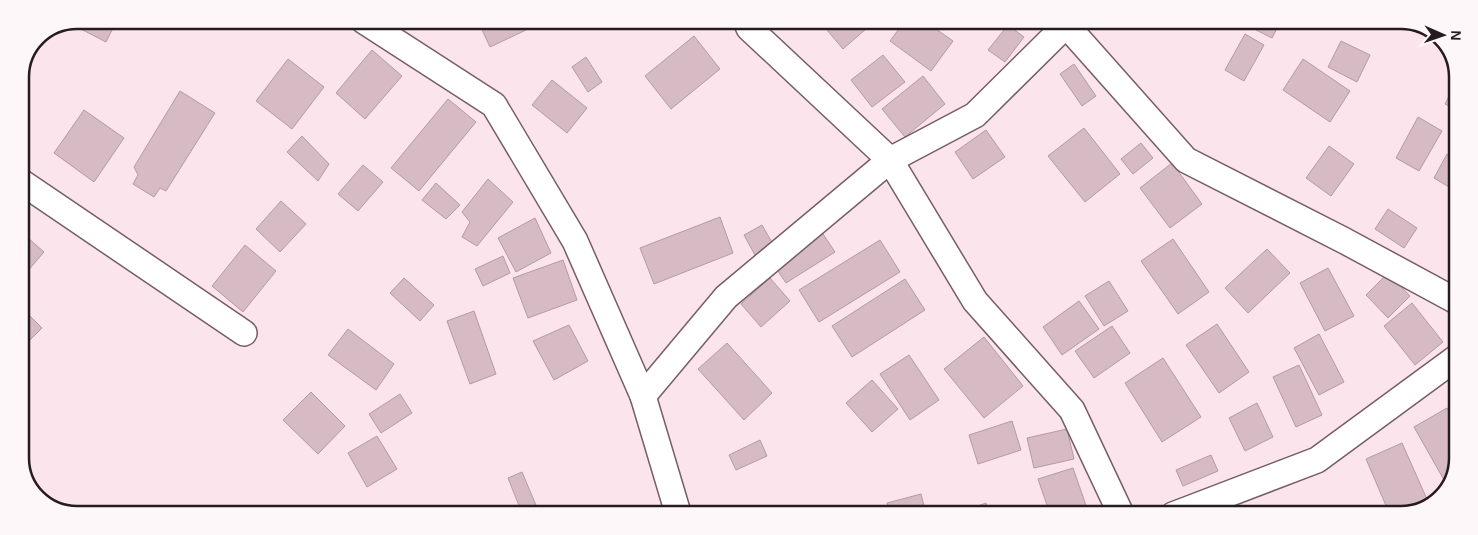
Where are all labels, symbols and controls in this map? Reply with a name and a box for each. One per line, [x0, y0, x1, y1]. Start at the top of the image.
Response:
north arrow [1418, 10, 1468, 60]
text: N [1448, 30, 1464, 41]

